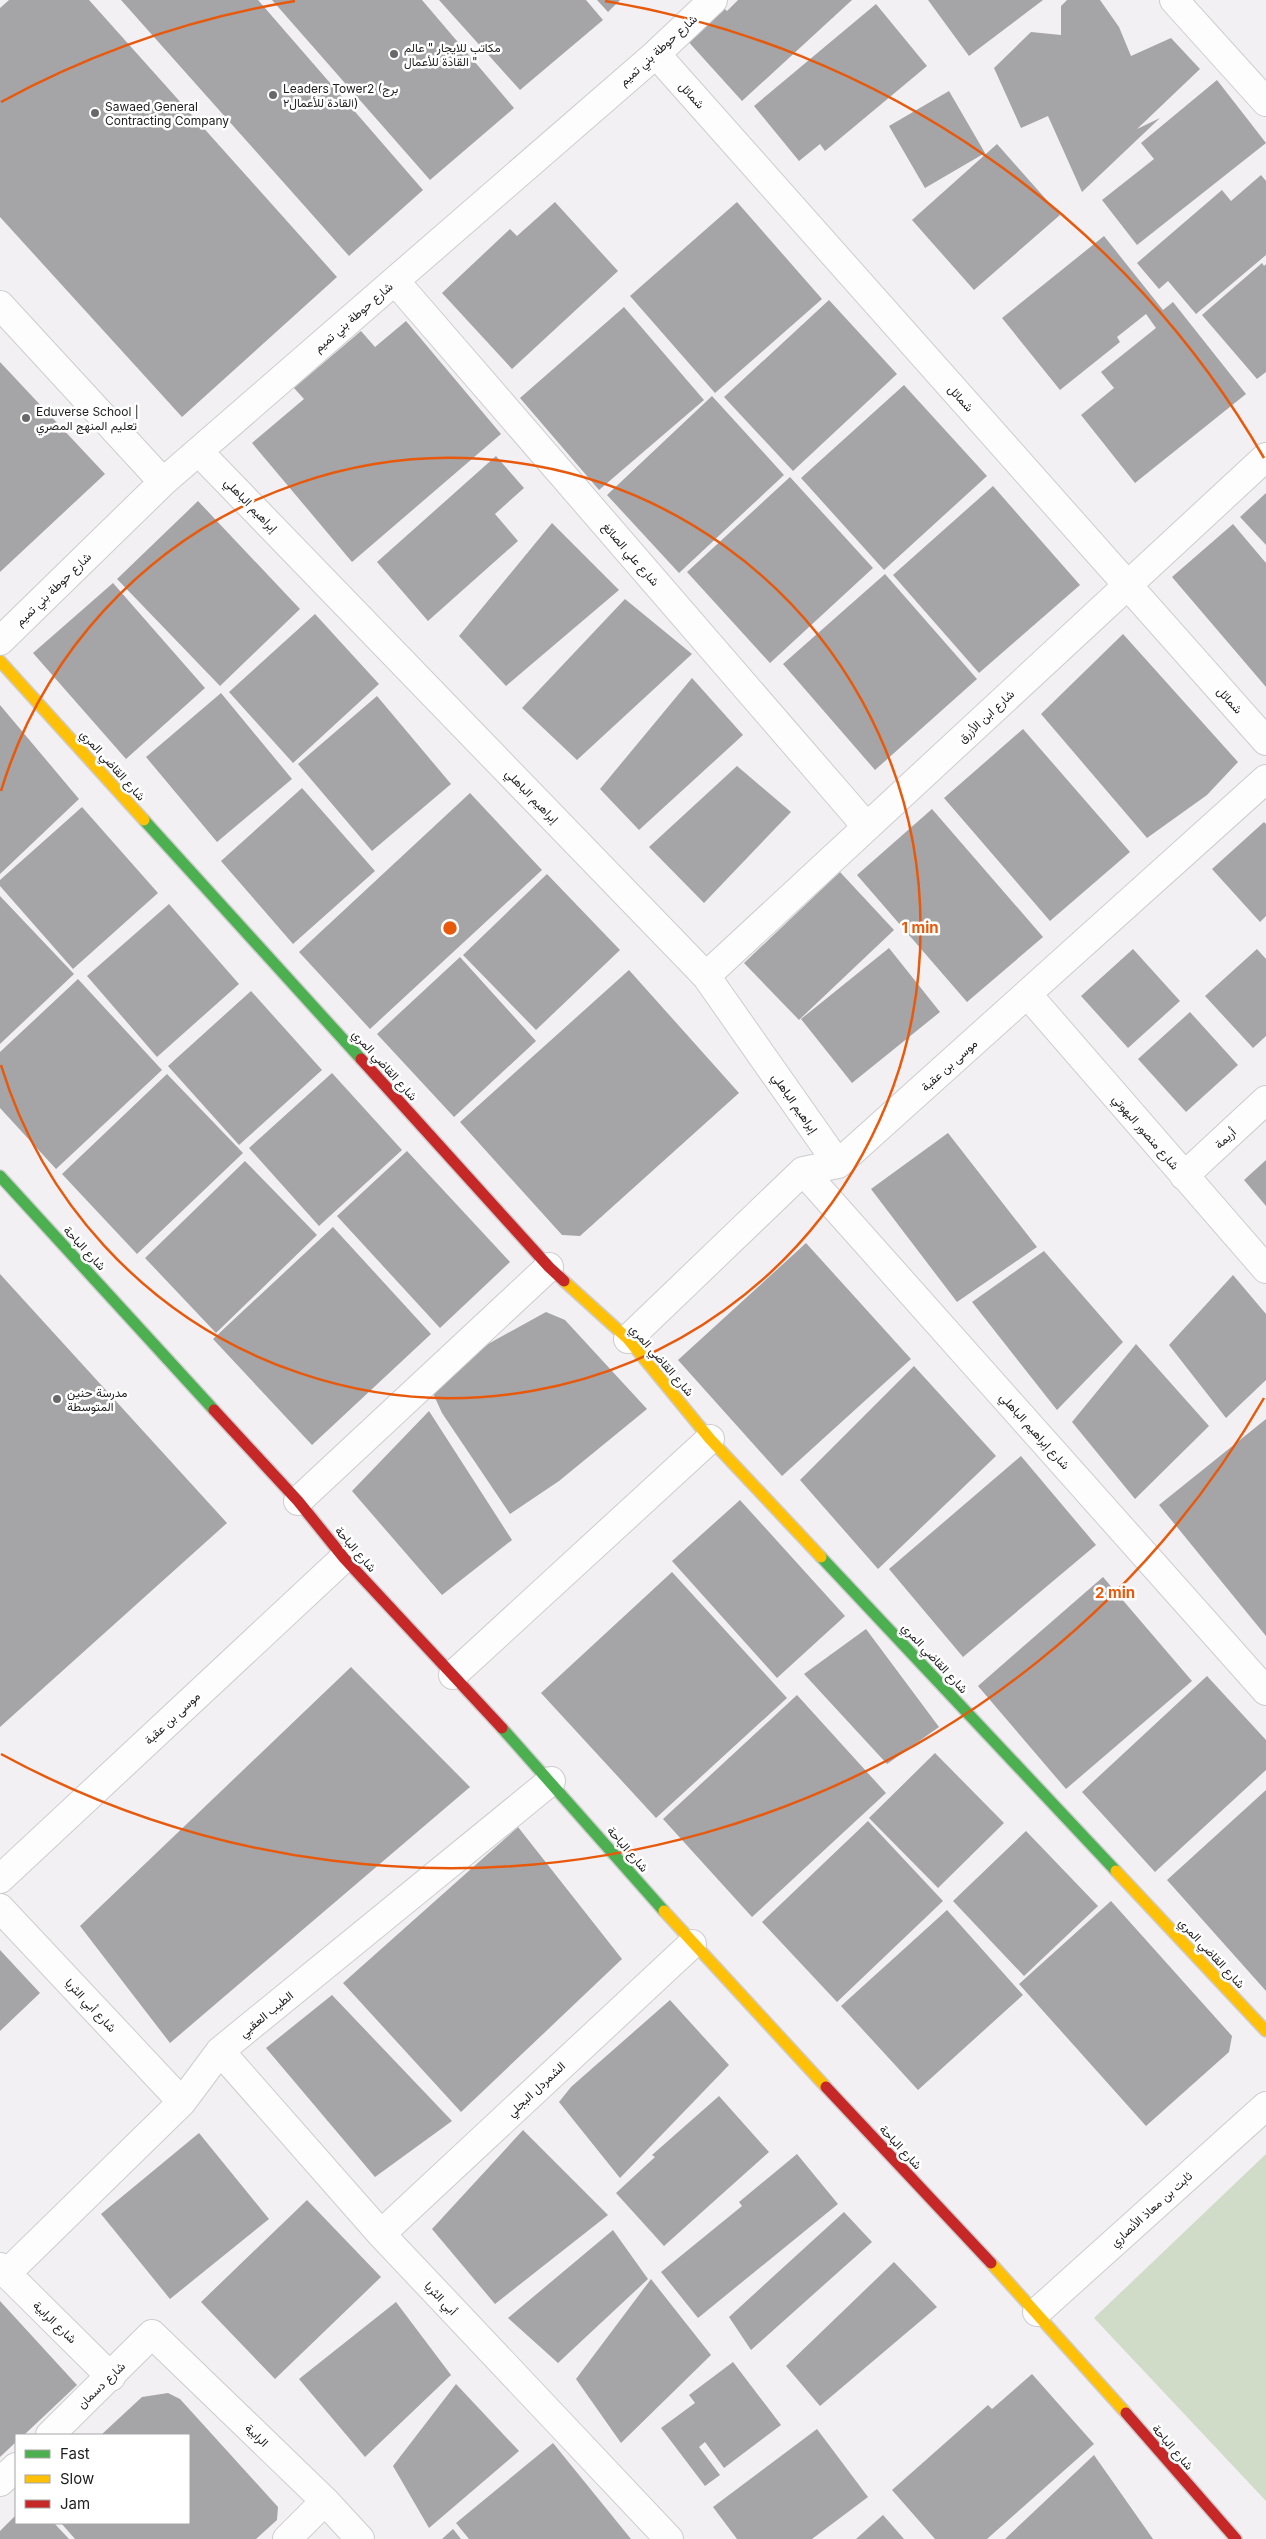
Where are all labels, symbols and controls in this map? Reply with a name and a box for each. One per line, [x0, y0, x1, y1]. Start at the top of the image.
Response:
street label: شارع حوطة بني تميم [616, 11, 702, 91]
place label: مكاتب للايجار " عالم القادة للأعمال " [404, 40, 501, 70]
marker: مكاتب للايجار " عالم القادة للأعمال " [388, 48, 400, 60]
street label: شمائل [675, 78, 708, 112]
place label: Leaders Tower2 (برج القادة للأعمال٢) [283, 81, 398, 111]
marker: Leaders Tower2 (برج القادة للأعمال٢) [267, 89, 279, 101]
place label: Sawaed General Contracting Company [105, 99, 229, 128]
marker: Sawaed General Contracting Company [89, 107, 101, 119]
street label: شارع حوطة بني تميم [311, 279, 397, 358]
street label: شمائل [944, 381, 977, 415]
place label: Eduverse School | تعليم المنهج المصري [36, 404, 139, 436]
marker: Eduverse School | تعليم المنهج المصري [20, 412, 32, 424]
street label: إبراهيم الباهلي [219, 475, 281, 538]
street label: شارع علي الصائغ [597, 519, 663, 591]
street label: شارع حوطة بني تميم [12, 549, 96, 631]
street label: شمائل [1213, 683, 1246, 717]
street label: شارع ابن الأزرق [955, 686, 1019, 747]
street label: شارع القاضي المري [75, 726, 149, 806]
street label: إبراهيم الباهلي [500, 766, 562, 829]
text: 1 min [901, 918, 939, 937]
centre of rings [441, 919, 459, 937]
street label: شارع القاضي المري [347, 1026, 421, 1106]
street label: موسى بن عقبة [918, 1036, 981, 1095]
street label: إبراهيم الباهلي [766, 1070, 821, 1138]
street label: شارع منصور البهوتي [1107, 1092, 1183, 1174]
street label: أريمة [1211, 1124, 1240, 1152]
street label: شارع الباحة [59, 1223, 109, 1275]
street label: شارع القاضي المري [624, 1321, 697, 1401]
place label: مدرسة حنين المتوسطة [67, 1385, 128, 1415]
street label: شارع إبراهيم الباهلي [995, 1390, 1073, 1474]
marker: مدرسة حنين المتوسطة [51, 1393, 63, 1405]
street label: شارع الباحة [331, 1523, 380, 1576]
text: 2 min [1095, 1583, 1135, 1602]
street label: شارع القاضي المري [897, 1620, 971, 1698]
street label: موسى بن عقبة [141, 1688, 204, 1748]
street label: شارع الباحة [603, 1823, 652, 1876]
street label: شارع القاضي المري [1174, 1915, 1248, 1993]
street label: شارع أبي الثريا [60, 1975, 120, 2037]
street label: الطيب العقبي [236, 1988, 298, 2043]
street label: الشمردل البجلي [504, 2058, 570, 2122]
street label: شارع الباحة [875, 2122, 925, 2174]
street label: ثابت بن معاذ الأنصاري [1107, 2168, 1197, 2252]
street label: أبي الثريا [419, 2278, 460, 2320]
street label: شارع الرابية [29, 2298, 80, 2348]
street label: شارع دسمان [74, 2358, 129, 2413]
street label: الرابية [241, 2420, 272, 2450]
street label: شارع الباحة [1148, 2421, 1197, 2474]
legend [15, 2434, 190, 2524]
text: Fast [60, 2444, 90, 2463]
text: Slow [60, 2469, 94, 2488]
text: Jam [60, 2494, 90, 2513]

